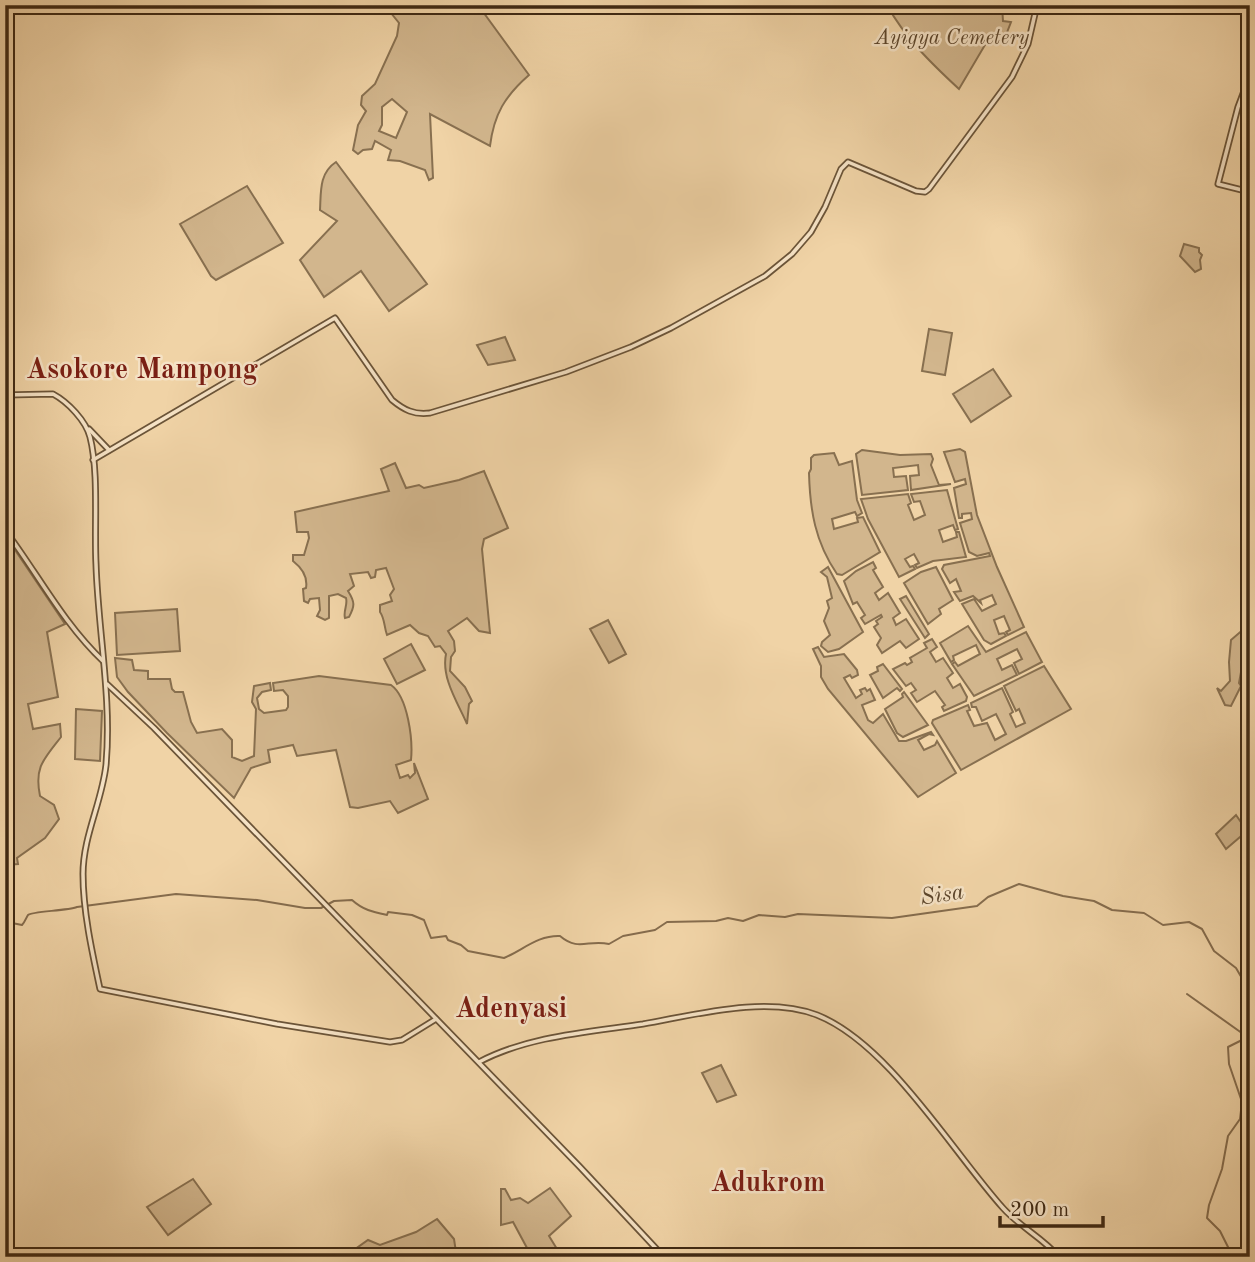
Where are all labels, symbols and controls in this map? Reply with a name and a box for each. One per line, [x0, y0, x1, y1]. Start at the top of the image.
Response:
park label: Ayigya Cemetery [874, 28, 1029, 49]
district label: Asokore Mampong [26, 357, 259, 385]
water label: Sisa [919, 881, 965, 909]
district label: Adenyasi [455, 996, 567, 1024]
district label: Adukrom [711, 1170, 825, 1198]
scale bar [1000, 1185, 1103, 1229]
text: 200 m [1010, 1200, 1069, 1221]

